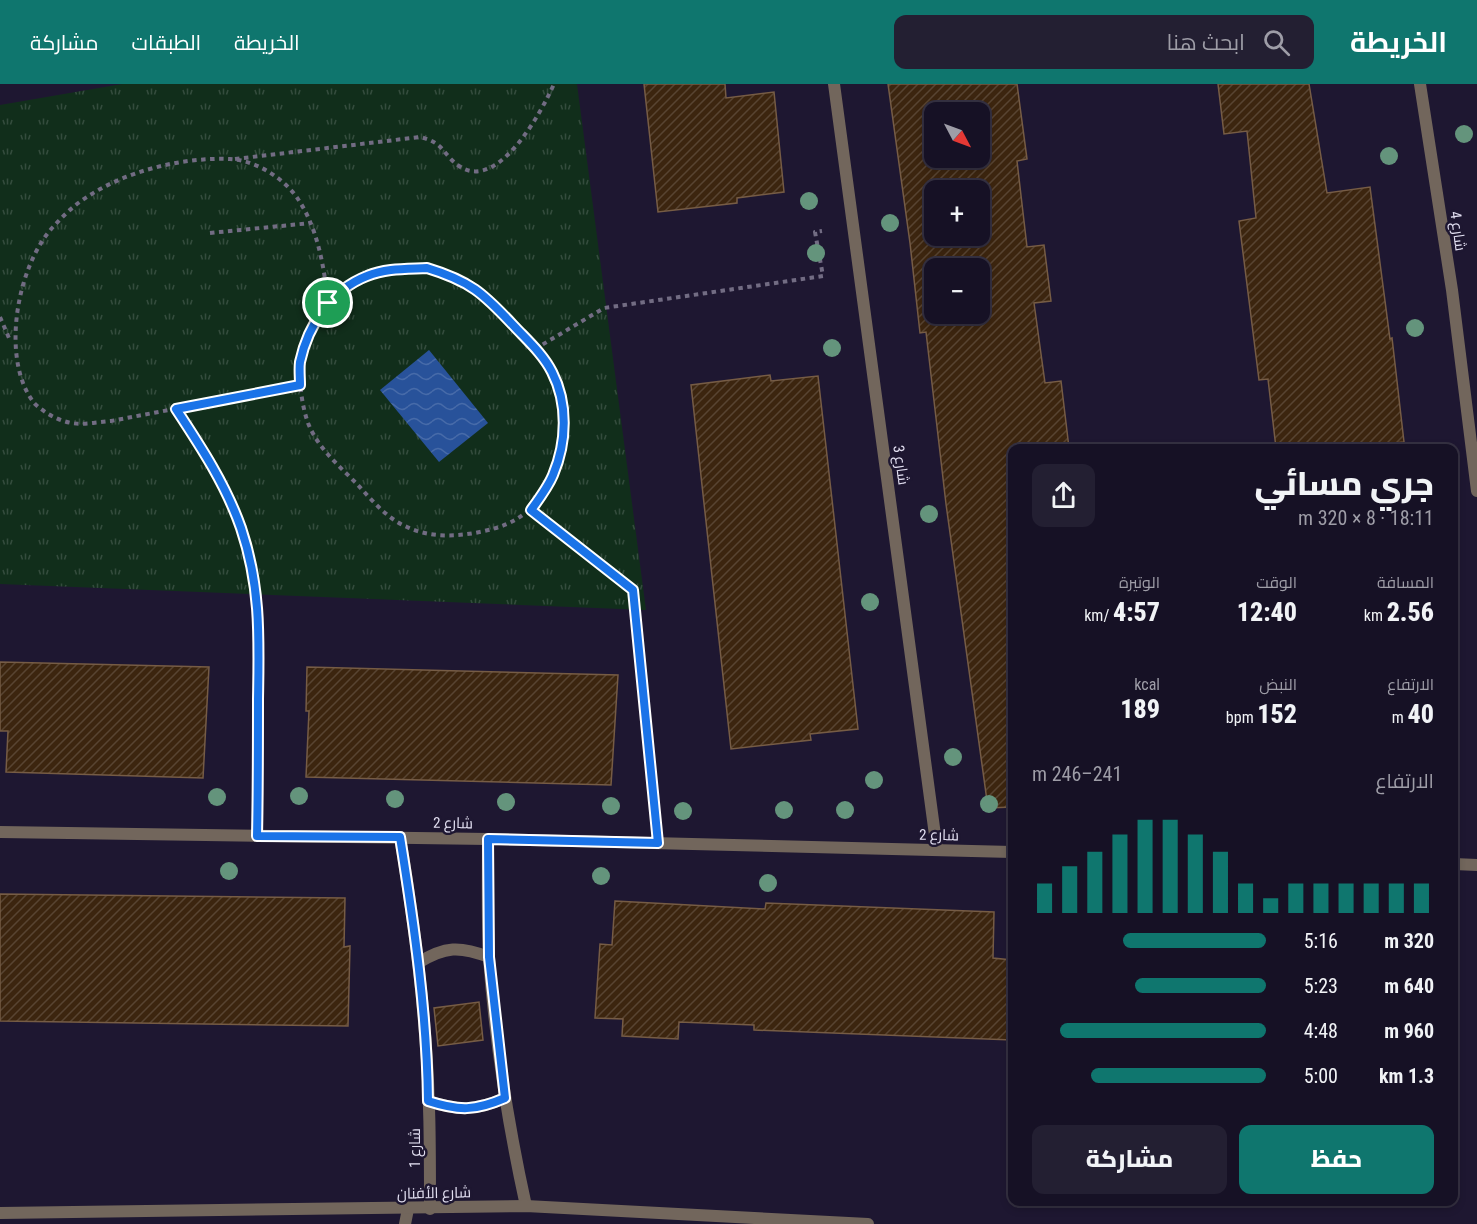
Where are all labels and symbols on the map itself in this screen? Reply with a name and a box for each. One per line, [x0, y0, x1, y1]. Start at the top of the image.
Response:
north arrow [924, 102, 990, 168]
street label: شارع 4 [1444, 210, 1470, 252]
pin [302, 277, 353, 328]
street label: شارع 3 [887, 444, 913, 486]
street label: شارع 2 [433, 814, 473, 834]
street label: شارع 2 [919, 826, 959, 846]
street label: شارع 1 [406, 1128, 426, 1168]
street label: شارع الأفنان [397, 1183, 471, 1205]

